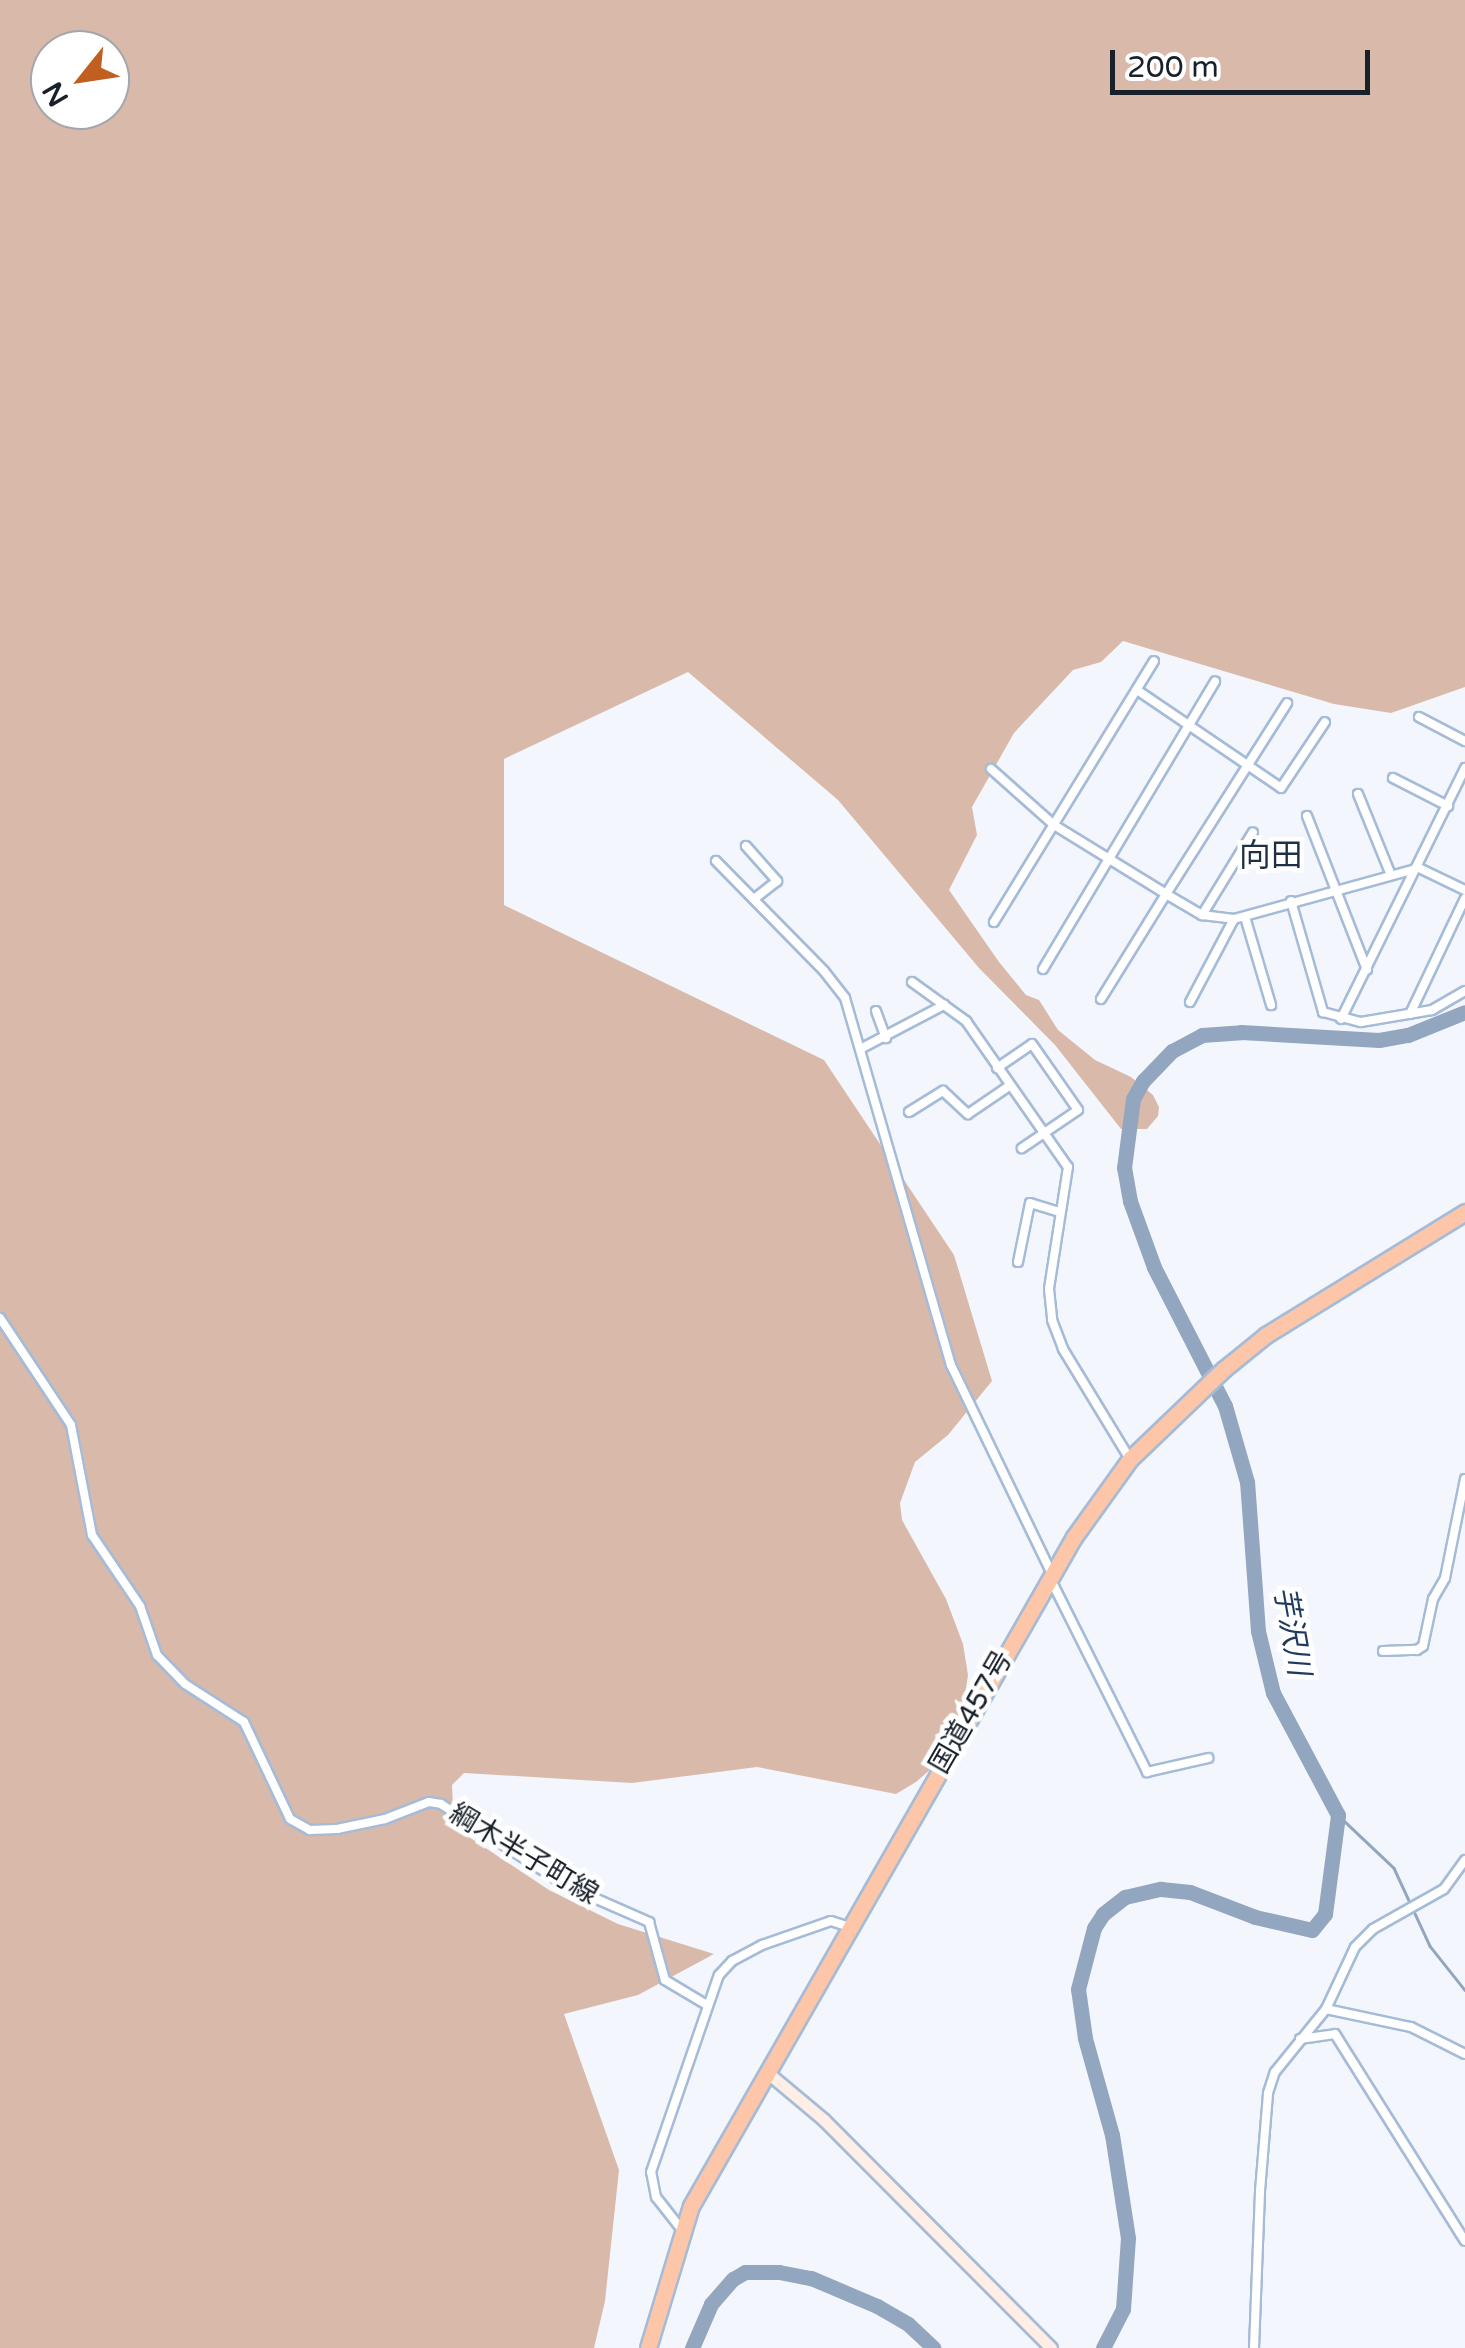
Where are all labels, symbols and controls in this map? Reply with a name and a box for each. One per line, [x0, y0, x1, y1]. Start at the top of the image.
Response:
north arrow [30, 30, 130, 130]
scale bar [1115, 30, 1375, 92]
text: 200 m [1127, 49, 1219, 86]
text: N [35, 76, 76, 112]
district label: 向田 [1239, 837, 1303, 875]
water label: 芋沢川 [1265, 1584, 1317, 1678]
street label: 国道457号 [922, 1644, 1020, 1780]
street label: 綱木半子町線 [443, 1796, 605, 1912]

